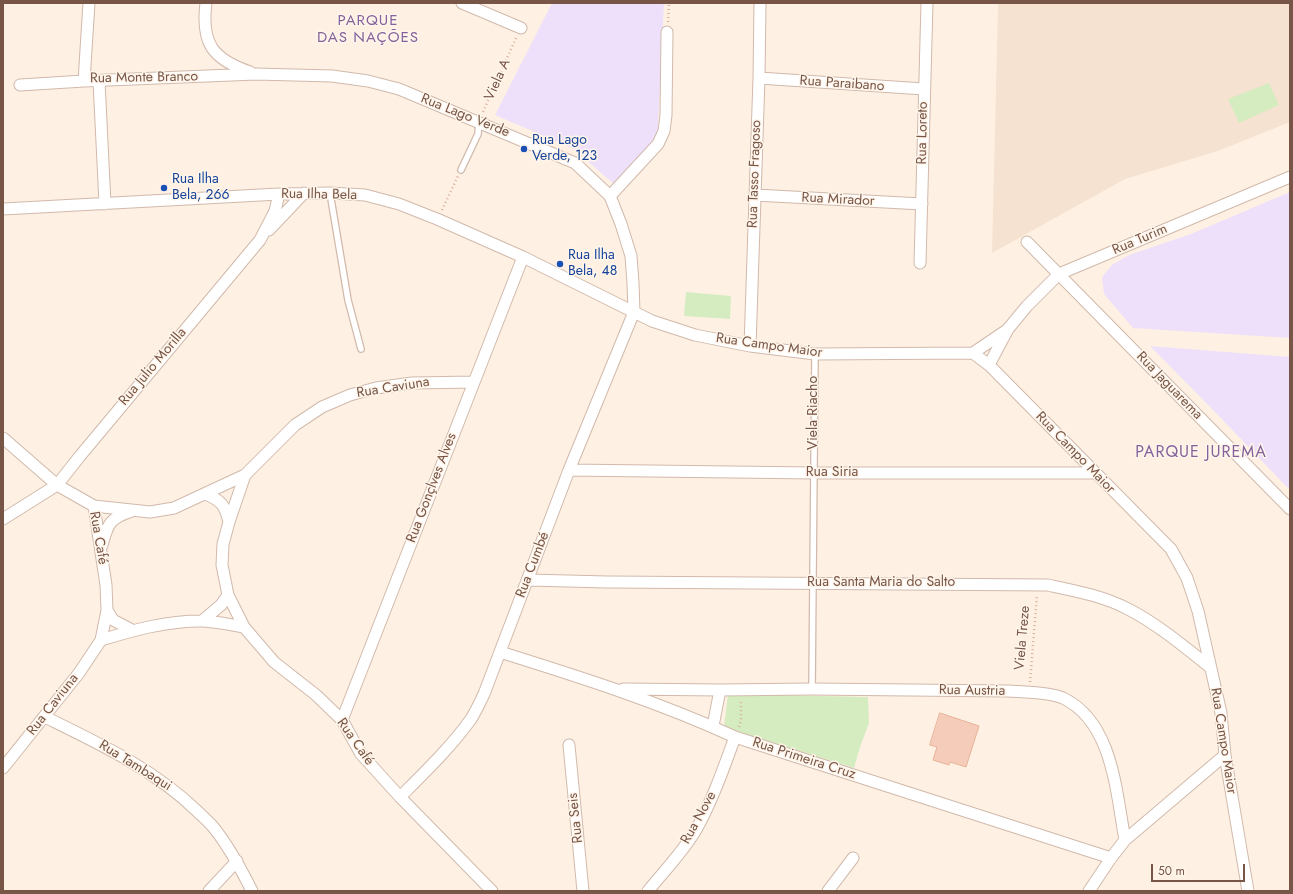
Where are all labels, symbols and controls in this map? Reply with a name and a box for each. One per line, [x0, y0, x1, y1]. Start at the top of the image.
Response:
district label: PARQUE DAS NAÇÕES [317, 12, 419, 47]
street label: Viela A [481, 57, 515, 103]
street label: Rua Monte Branco [90, 69, 198, 87]
street label: Rua Paraibano [799, 73, 885, 95]
street label: Rua Lago Verde [418, 91, 512, 141]
street label: Rua Loreto [914, 101, 932, 165]
street label: Rua Tasso Fragoso [745, 120, 765, 228]
place label: Rua Lago Verde, 123 [532, 133, 597, 166]
marker: Rua Lago Verde, 123 [519, 144, 529, 154]
place label: Rua Ilha Bela, 266 [172, 172, 230, 204]
marker: Rua Ilha Bela, 266 [159, 183, 169, 193]
street label: Rua Ilha Bela [281, 186, 357, 204]
street label: Rua Mirador [801, 190, 875, 210]
street label: Rua Turim [1110, 221, 1170, 259]
place label: Rua Ilha Bela, 48 [568, 248, 617, 280]
marker: Rua Ilha Bela, 48 [555, 259, 565, 269]
street label: Rua Julio Morilla [116, 325, 190, 409]
street label: Rua Campo Maior [715, 330, 823, 362]
street label: Rua Jaguarema [1132, 349, 1206, 423]
street label: Rua Caviuna [355, 374, 431, 402]
street label: Viela Riacho [806, 376, 822, 450]
street label: Rua Campo Maior [1032, 409, 1118, 497]
street label: Rua Gonçlves Alves [403, 431, 461, 545]
district label: PARQUE JUREMA [1135, 443, 1267, 463]
street label: Rua Siria [806, 465, 858, 481]
street label: Rua Café [85, 510, 111, 566]
street label: Rua Cumbé [513, 530, 553, 600]
street label: Rua Santa Maria do Salto [807, 575, 955, 591]
street label: Viela Treze [1012, 605, 1034, 671]
street label: Rua Caviuna [24, 671, 82, 739]
street label: Rua Austria [939, 682, 1005, 700]
street label: Rua Campo Maior [1206, 687, 1240, 795]
street label: Rua Café [333, 715, 377, 769]
street label: Rua Primeira Cruz [750, 734, 858, 784]
street label: Rua Tambaqui [96, 737, 174, 795]
street label: Rua Nove [678, 789, 720, 847]
street label: Rua Seis [565, 792, 587, 844]
scale bar [1153, 856, 1247, 882]
text: 50 m [1158, 862, 1185, 880]

